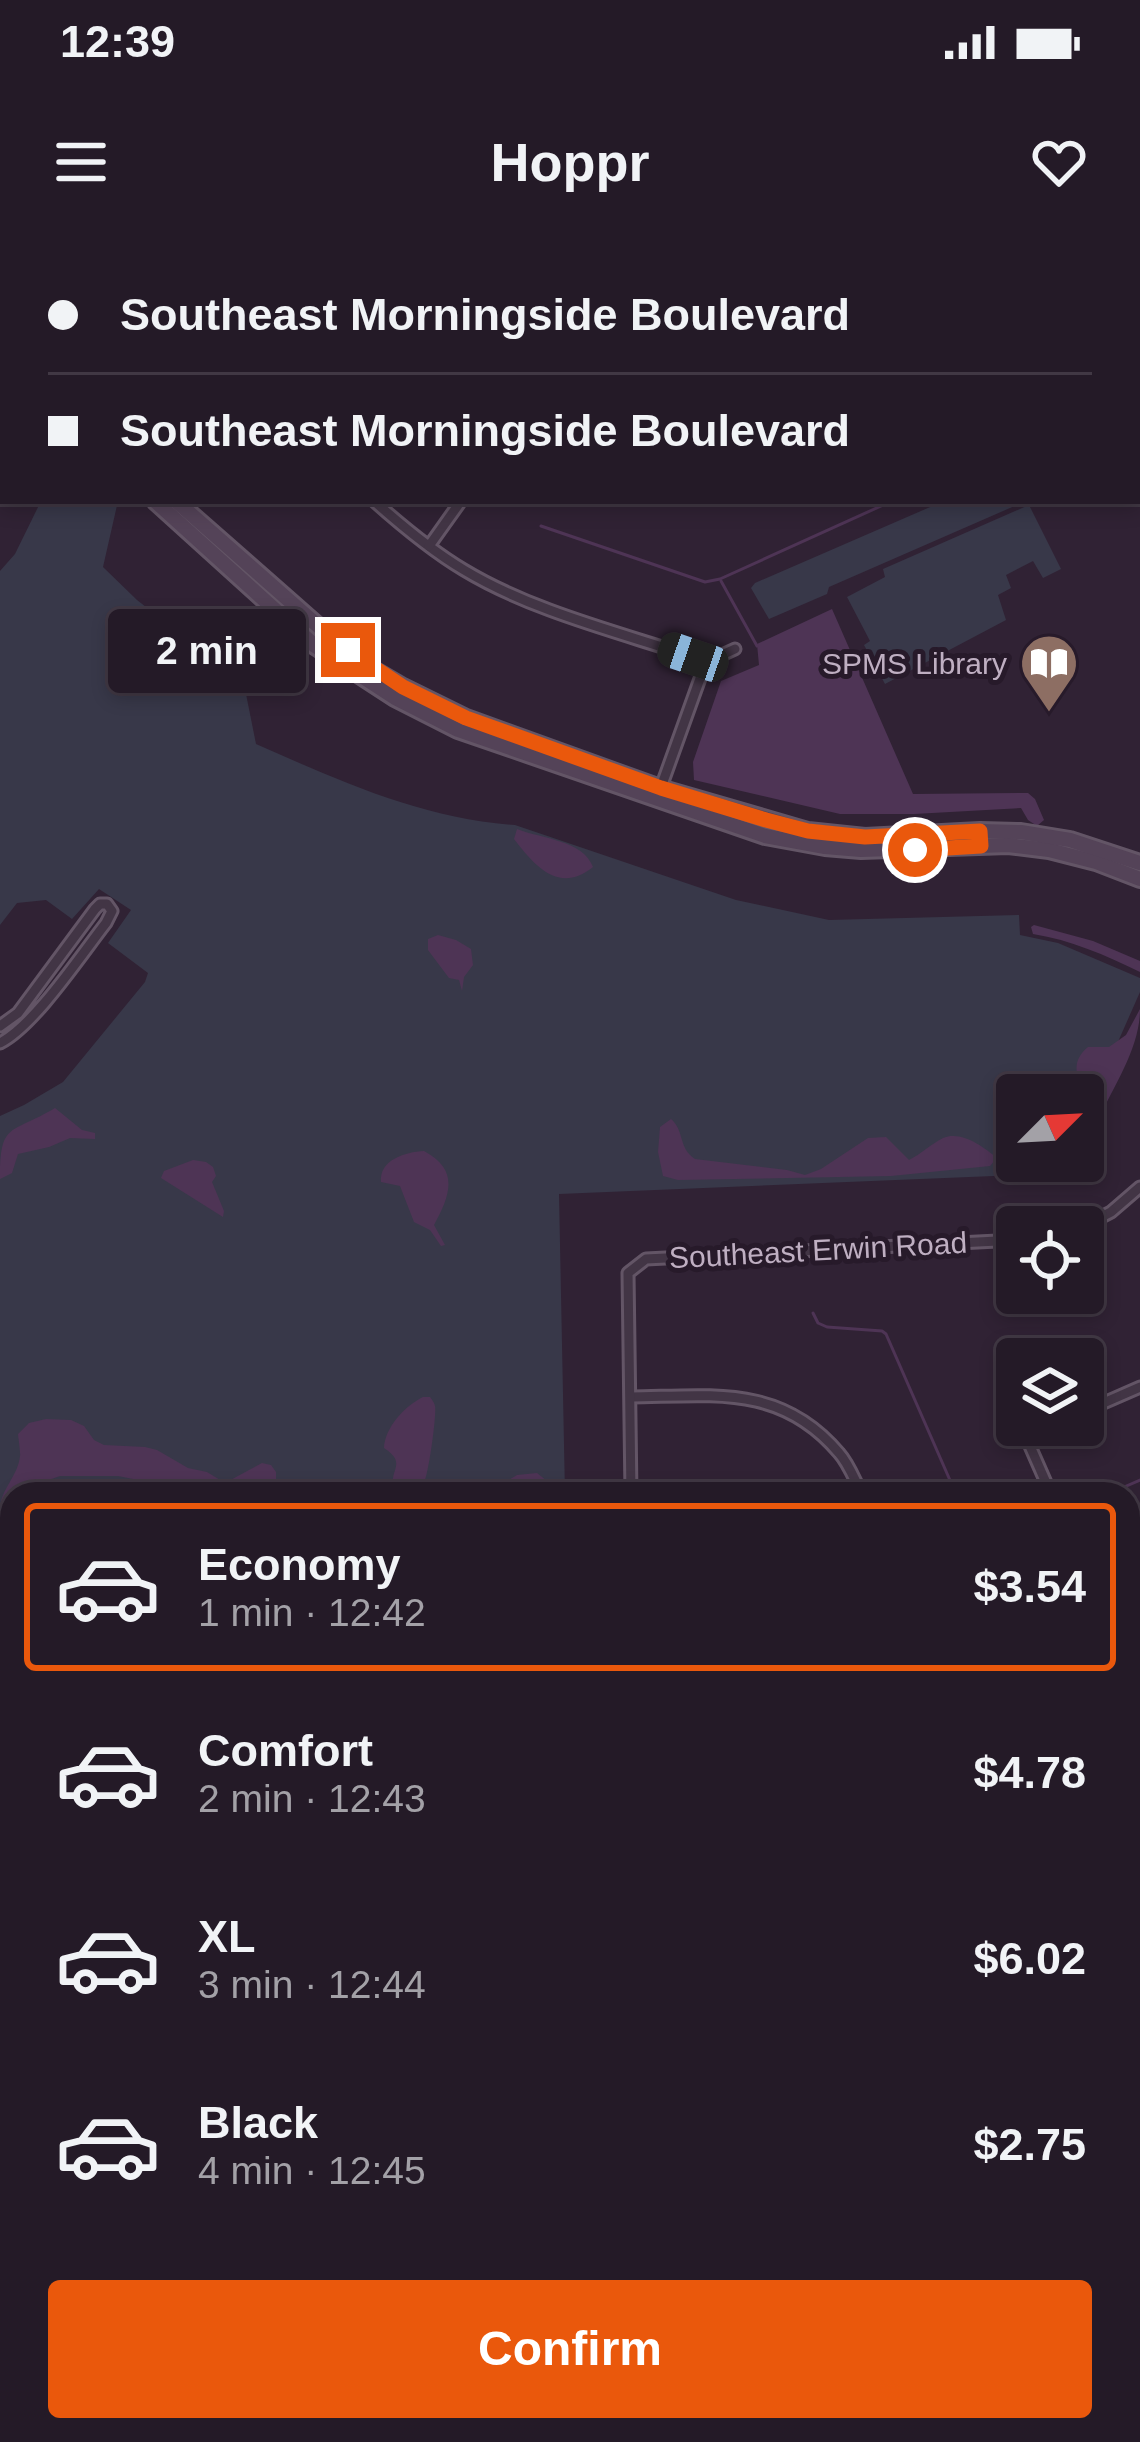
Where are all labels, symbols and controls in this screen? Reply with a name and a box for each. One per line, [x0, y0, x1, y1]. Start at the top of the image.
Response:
text: 12:39 [60, 16, 175, 67]
icon: menu [48, 129, 114, 195]
icon: heart [1026, 129, 1092, 195]
text: Hoppr [491, 132, 649, 192]
text: Southeast Morningside Boulevard [120, 289, 850, 340]
text: Southeast Morningside Boulevard [120, 405, 850, 456]
callout: 2 min [108, 608, 306, 692]
route end [321, 623, 375, 677]
car [653, 628, 733, 686]
text: 2 min [156, 629, 258, 672]
library icon: SPMS Library [1018, 632, 1080, 714]
place label: SPMS Library [822, 647, 1007, 680]
route start [888, 823, 942, 877]
north arrow [996, 1074, 1104, 1182]
map controls [996, 1074, 1104, 1446]
button: locate [996, 1206, 1104, 1314]
street label: Southeast Erwin Road [668, 1226, 968, 1274]
button: layers [996, 1338, 1104, 1446]
icon: car [54, 1533, 162, 1641]
text: Economy [198, 1539, 401, 1590]
text: $3.54 [973, 1561, 1086, 1612]
text: 1 min · 12:42 [198, 1591, 426, 1634]
icon: car [54, 1719, 162, 1827]
text: Comfort [198, 1725, 373, 1776]
text: $4.78 [973, 1747, 1086, 1798]
text: 2 min · 12:43 [198, 1777, 426, 1820]
icon: car [54, 1905, 162, 2013]
text: XL [198, 1911, 256, 1962]
text: $6.02 [973, 1933, 1086, 1984]
text: 3 min · 12:44 [198, 1963, 426, 2006]
icon: car [54, 2091, 162, 2199]
text: Black [198, 2097, 318, 2148]
text: $2.75 [973, 2119, 1086, 2170]
text: 4 min · 12:45 [198, 2149, 426, 2192]
button: Confirm [48, 2280, 1092, 2418]

